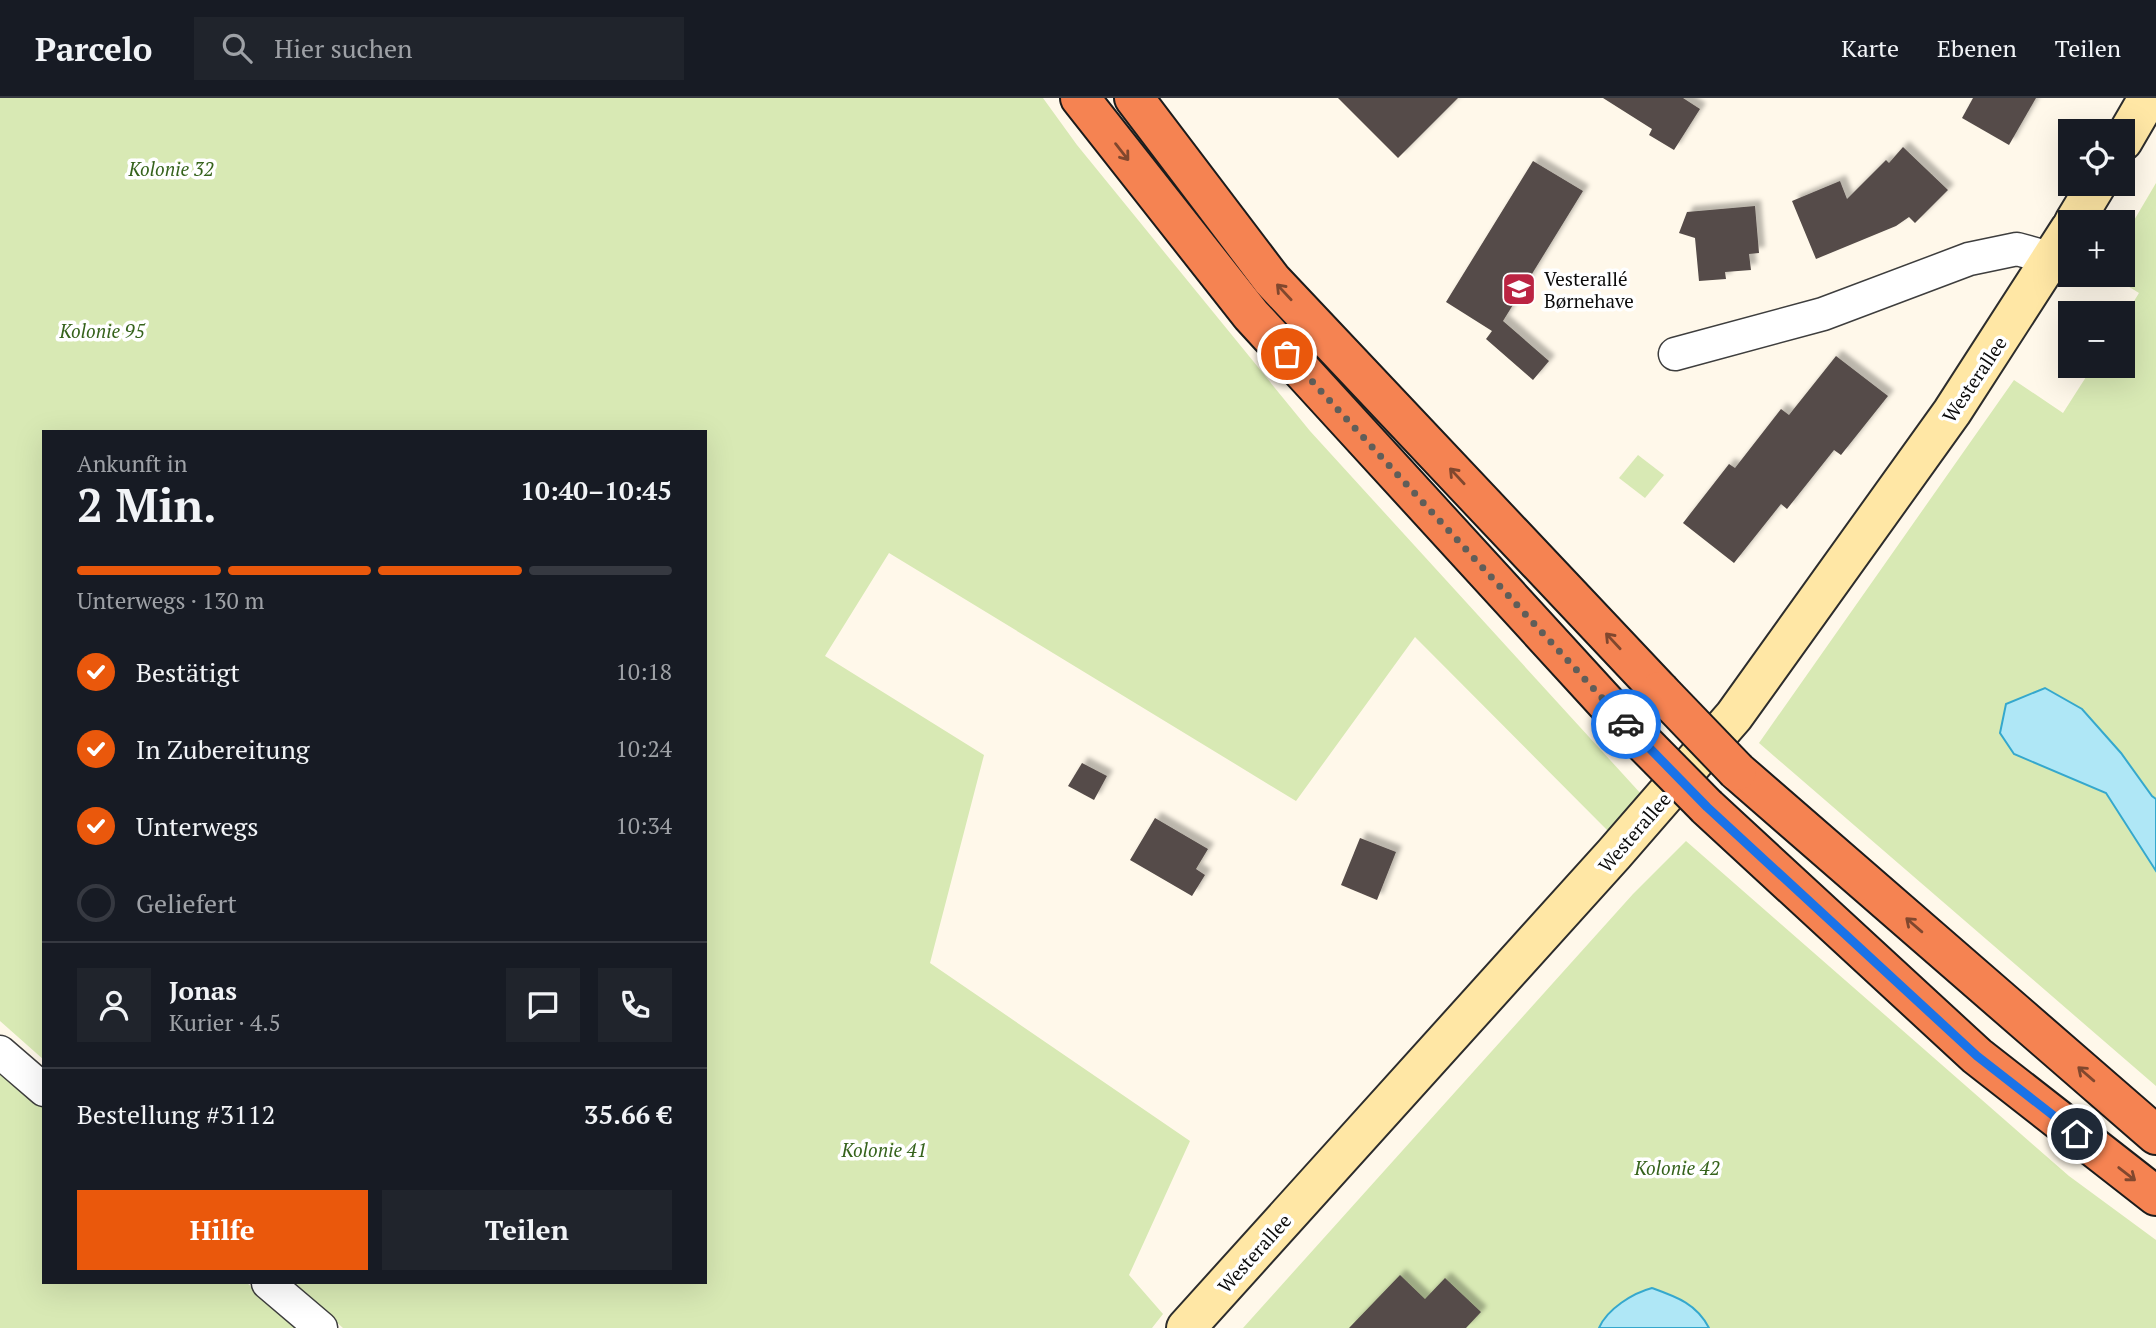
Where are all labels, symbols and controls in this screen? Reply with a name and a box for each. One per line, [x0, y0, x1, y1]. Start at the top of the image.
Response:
search box [194, 17, 684, 80]
text: Parcelo [35, 27, 152, 70]
icon: search [218, 29, 256, 67]
text: Hier suchen [274, 31, 413, 65]
text: Karte [1841, 32, 1899, 64]
text: Ebenen [1937, 32, 2017, 64]
text: Teilen [2055, 32, 2121, 64]
map controls [2058, 119, 2135, 378]
button: locate [2058, 119, 2135, 196]
one-way arrow [1114, 142, 1130, 160]
park label: Kolonie 32 [127, 156, 214, 181]
button: + [2058, 210, 2135, 287]
place label: Vesterallé Børnehave [1544, 266, 1634, 313]
school or university icon: Vesterallé Børnehave [1500, 270, 1538, 308]
one-way arrow [1276, 283, 1292, 301]
button: − [2058, 301, 2135, 378]
park label: Kolonie 95 [58, 318, 146, 343]
pin [1257, 324, 1317, 384]
street label: Westerallee [1936, 331, 2012, 427]
icon: bag [1268, 335, 1306, 373]
text: Ankunft in [77, 448, 187, 479]
one-way arrow [1448, 468, 1465, 485]
text: 10:40–10:45 [520, 473, 672, 507]
text: 2 Min. [77, 474, 217, 535]
text: Unterwegs · 130 m [77, 585, 264, 616]
one-way arrow [1604, 633, 1621, 650]
icon: check [77, 653, 115, 691]
text: Bestätigt [136, 655, 240, 689]
text: 10:18 [615, 656, 672, 687]
courier [1591, 689, 1661, 759]
icon: car [1607, 705, 1645, 743]
icon: check [77, 730, 115, 768]
text: In Zubereitung [136, 732, 310, 766]
text: 10:24 [615, 733, 672, 764]
street label: Westerallee [1592, 787, 1676, 877]
icon: check [77, 807, 115, 845]
text: Unterwegs [136, 809, 259, 843]
text: 10:34 [615, 810, 672, 841]
text: Geliefert [136, 886, 237, 920]
one-way arrow [1905, 917, 1923, 933]
button: person [77, 968, 151, 1042]
button: chat [506, 968, 580, 1042]
button: phone [598, 968, 672, 1042]
text: Jonas [169, 973, 237, 1007]
text: Kurier · 4.5 [169, 1007, 281, 1038]
one-way arrow [2077, 1066, 2095, 1082]
text: Bestellung #3112 [77, 1097, 275, 1131]
text: 35.66 € [584, 1097, 672, 1131]
pin [2047, 1104, 2107, 1164]
icon: home [2058, 1115, 2096, 1153]
park label: Kolonie 41 [840, 1137, 927, 1162]
park label: Kolonie 42 [1633, 1155, 1720, 1180]
one-way arrow [2117, 1166, 2136, 1181]
button: Hilfe [77, 1190, 368, 1270]
button: Teilen [382, 1190, 672, 1270]
street label: Westerallee [1212, 1208, 1296, 1298]

